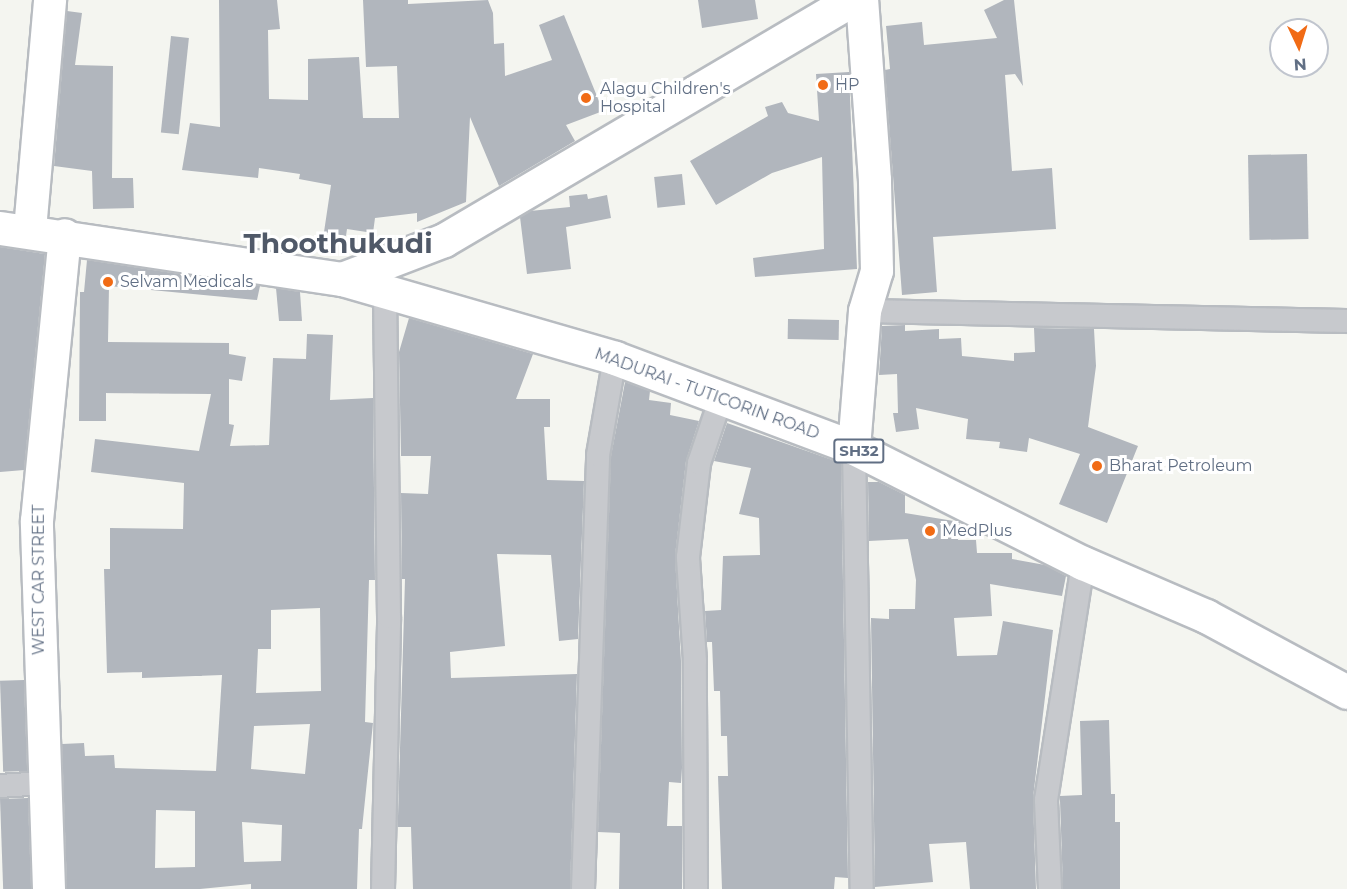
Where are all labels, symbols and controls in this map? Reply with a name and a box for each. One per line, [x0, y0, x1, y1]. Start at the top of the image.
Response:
north arrow [1269, 18, 1329, 78]
text: N [1293, 55, 1307, 74]
place label: HP [835, 75, 859, 95]
marker: HP [816, 78, 830, 92]
place label: Alagu Children's Hospital [600, 79, 730, 117]
marker: Alagu Children's Hospital [577, 89, 595, 107]
district label: Thoothukudi [243, 226, 433, 260]
place label: Selvam Medicals [120, 272, 253, 292]
marker: Selvam Medicals [101, 275, 115, 289]
street label: MADURAI - TUTICORIN ROAD [592, 344, 822, 444]
road number: SH32 [832, 439, 886, 463]
place label: Bharat Petroleum [1109, 456, 1253, 476]
marker: Bharat Petroleum [1090, 459, 1104, 473]
street label: WEST CAR STREET [29, 505, 49, 655]
place label: MedPlus [942, 521, 1012, 541]
marker: MedPlus [923, 524, 937, 538]

